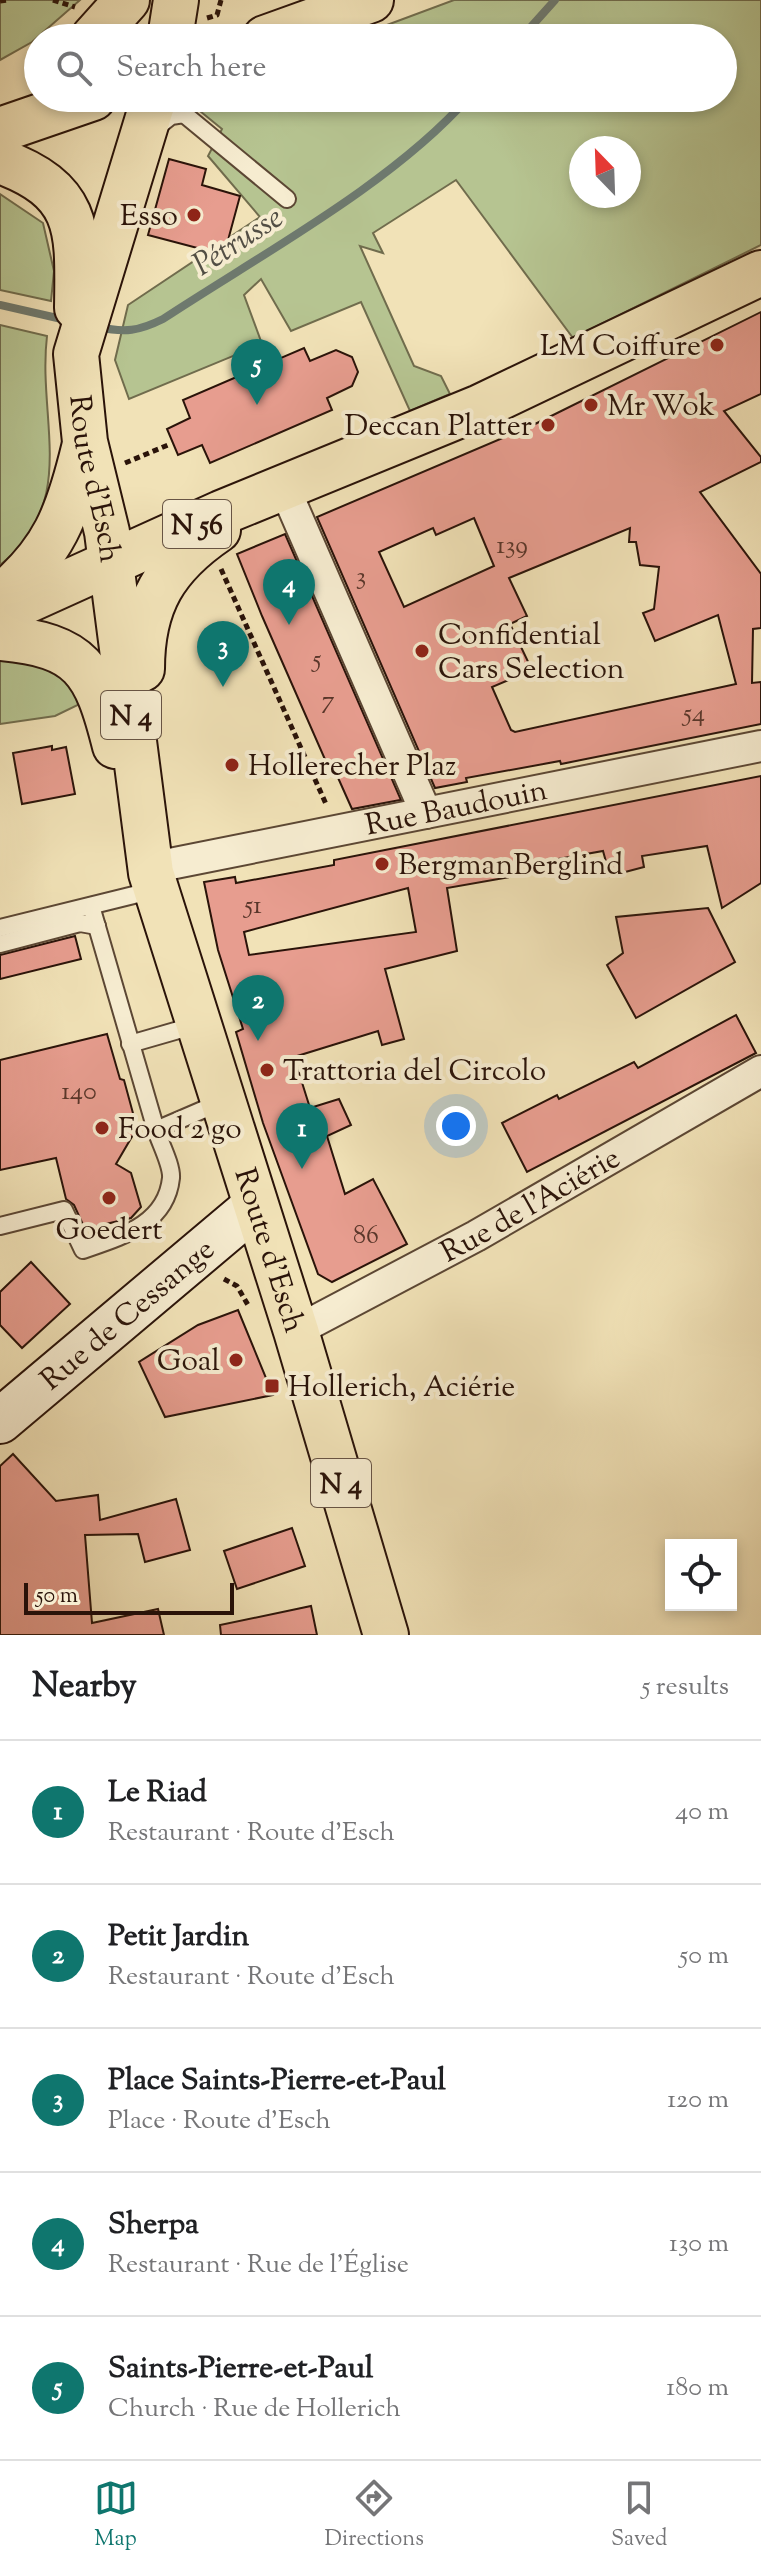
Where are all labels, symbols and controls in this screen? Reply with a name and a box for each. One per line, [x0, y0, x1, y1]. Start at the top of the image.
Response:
search box [24, 24, 737, 112]
icon: search [52, 46, 96, 90]
text: Search here [116, 47, 266, 90]
north arrow [569, 136, 641, 208]
place label: Esso [120, 196, 178, 239]
water label: Pétrusse [184, 196, 293, 289]
marker: Esso [185, 206, 203, 224]
place label: LM Coiffure [540, 326, 701, 369]
marker: LM Coiffure [708, 336, 726, 354]
pin: 5 [231, 339, 283, 405]
place label: Mr Wok [607, 386, 715, 429]
street label: Route d'Esch [56, 393, 130, 566]
marker: Mr Wok [582, 396, 600, 414]
place label: Deccan Platter [345, 406, 532, 449]
marker: Deccan Platter [539, 416, 557, 434]
road number: N 56 [163, 500, 231, 548]
house number: 139 [496, 528, 528, 565]
pin: 4 [263, 559, 315, 625]
house number: 3 [356, 559, 366, 596]
place label: Confidential Cars Selection [438, 615, 625, 692]
pin: 3 [197, 621, 249, 687]
house number: 5 [311, 642, 322, 679]
marker: Confidential Cars Selection [413, 642, 431, 660]
house number: 7 [321, 683, 335, 720]
road number: N 4 [101, 691, 161, 739]
house number: 54 [681, 696, 705, 733]
place label: Hollerecher Plaz [248, 746, 456, 789]
marker: Hollerecher Plaz [223, 756, 241, 774]
street label: Rue Baudouin [362, 770, 551, 849]
place label: BergmanBerglind [398, 845, 623, 888]
marker: BergmanBerglind [373, 855, 391, 873]
house number: 51 [242, 888, 262, 925]
pin: 2 [232, 975, 284, 1041]
place label: Trattoria del Circolo [283, 1051, 546, 1094]
marker: Trattoria del Circolo [258, 1061, 276, 1079]
house number: 140 [61, 1074, 97, 1111]
pin: 1 [276, 1103, 328, 1169]
your location [436, 1106, 476, 1146]
place label: Food 2 go [118, 1109, 242, 1152]
marker: Food 2 go [93, 1119, 111, 1137]
street label: Rue de l'Aciérie [434, 1138, 629, 1275]
street label: Route d'Esch [222, 1163, 314, 1339]
marker: Goedert [100, 1189, 118, 1207]
place label: Goedert [55, 1210, 163, 1253]
house number: 86 [353, 1218, 379, 1255]
street label: Rue de Cessange [32, 1230, 225, 1402]
place label: Goal [157, 1341, 220, 1384]
marker: Goal [227, 1351, 245, 1369]
place label: Hollerich, Aciérie [288, 1367, 515, 1410]
marker: Hollerich, Aciérie [263, 1377, 281, 1395]
road number: N 4 [311, 1459, 371, 1507]
map controls [665, 1539, 737, 1611]
button: locate [665, 1539, 737, 1611]
scale bar [24, 1579, 234, 1615]
text: 50 m [36, 1581, 78, 1613]
text: Nearby [32, 1663, 137, 1712]
text: 5 results [641, 1669, 729, 1706]
text: Le Riad [108, 1772, 207, 1815]
text: 1 [54, 1794, 62, 1831]
text: 40 m [675, 1794, 729, 1831]
text: Restaurant · Route d'Esch [108, 1815, 395, 1852]
text: Petit Jardin [108, 1916, 249, 1959]
text: 2 [52, 1938, 64, 1975]
text: 50 m [679, 1938, 729, 1975]
text: Restaurant · Route d'Esch [108, 1959, 395, 1996]
text: Place Saints-Pierre-et-Paul [108, 2060, 446, 2103]
text: 3 [53, 2082, 63, 2119]
text: 120 m [667, 2082, 729, 2119]
text: Place · Route d'Esch [108, 2103, 331, 2140]
text: Sherpa [108, 2204, 199, 2247]
text: 4 [51, 2226, 65, 2263]
text: 130 m [669, 2226, 729, 2263]
text: Restaurant · Rue de l'Église [108, 2247, 409, 2284]
text: Saints-Pierre-et-Paul [108, 2348, 373, 2391]
text: 5 [54, 2370, 62, 2407]
text: 180 m [666, 2370, 729, 2407]
text: Church · Rue de Hollerich [108, 2391, 401, 2428]
tab: Map [94, 2476, 138, 2556]
tab: Directions [325, 2476, 424, 2556]
tab: Saved [611, 2476, 667, 2556]

